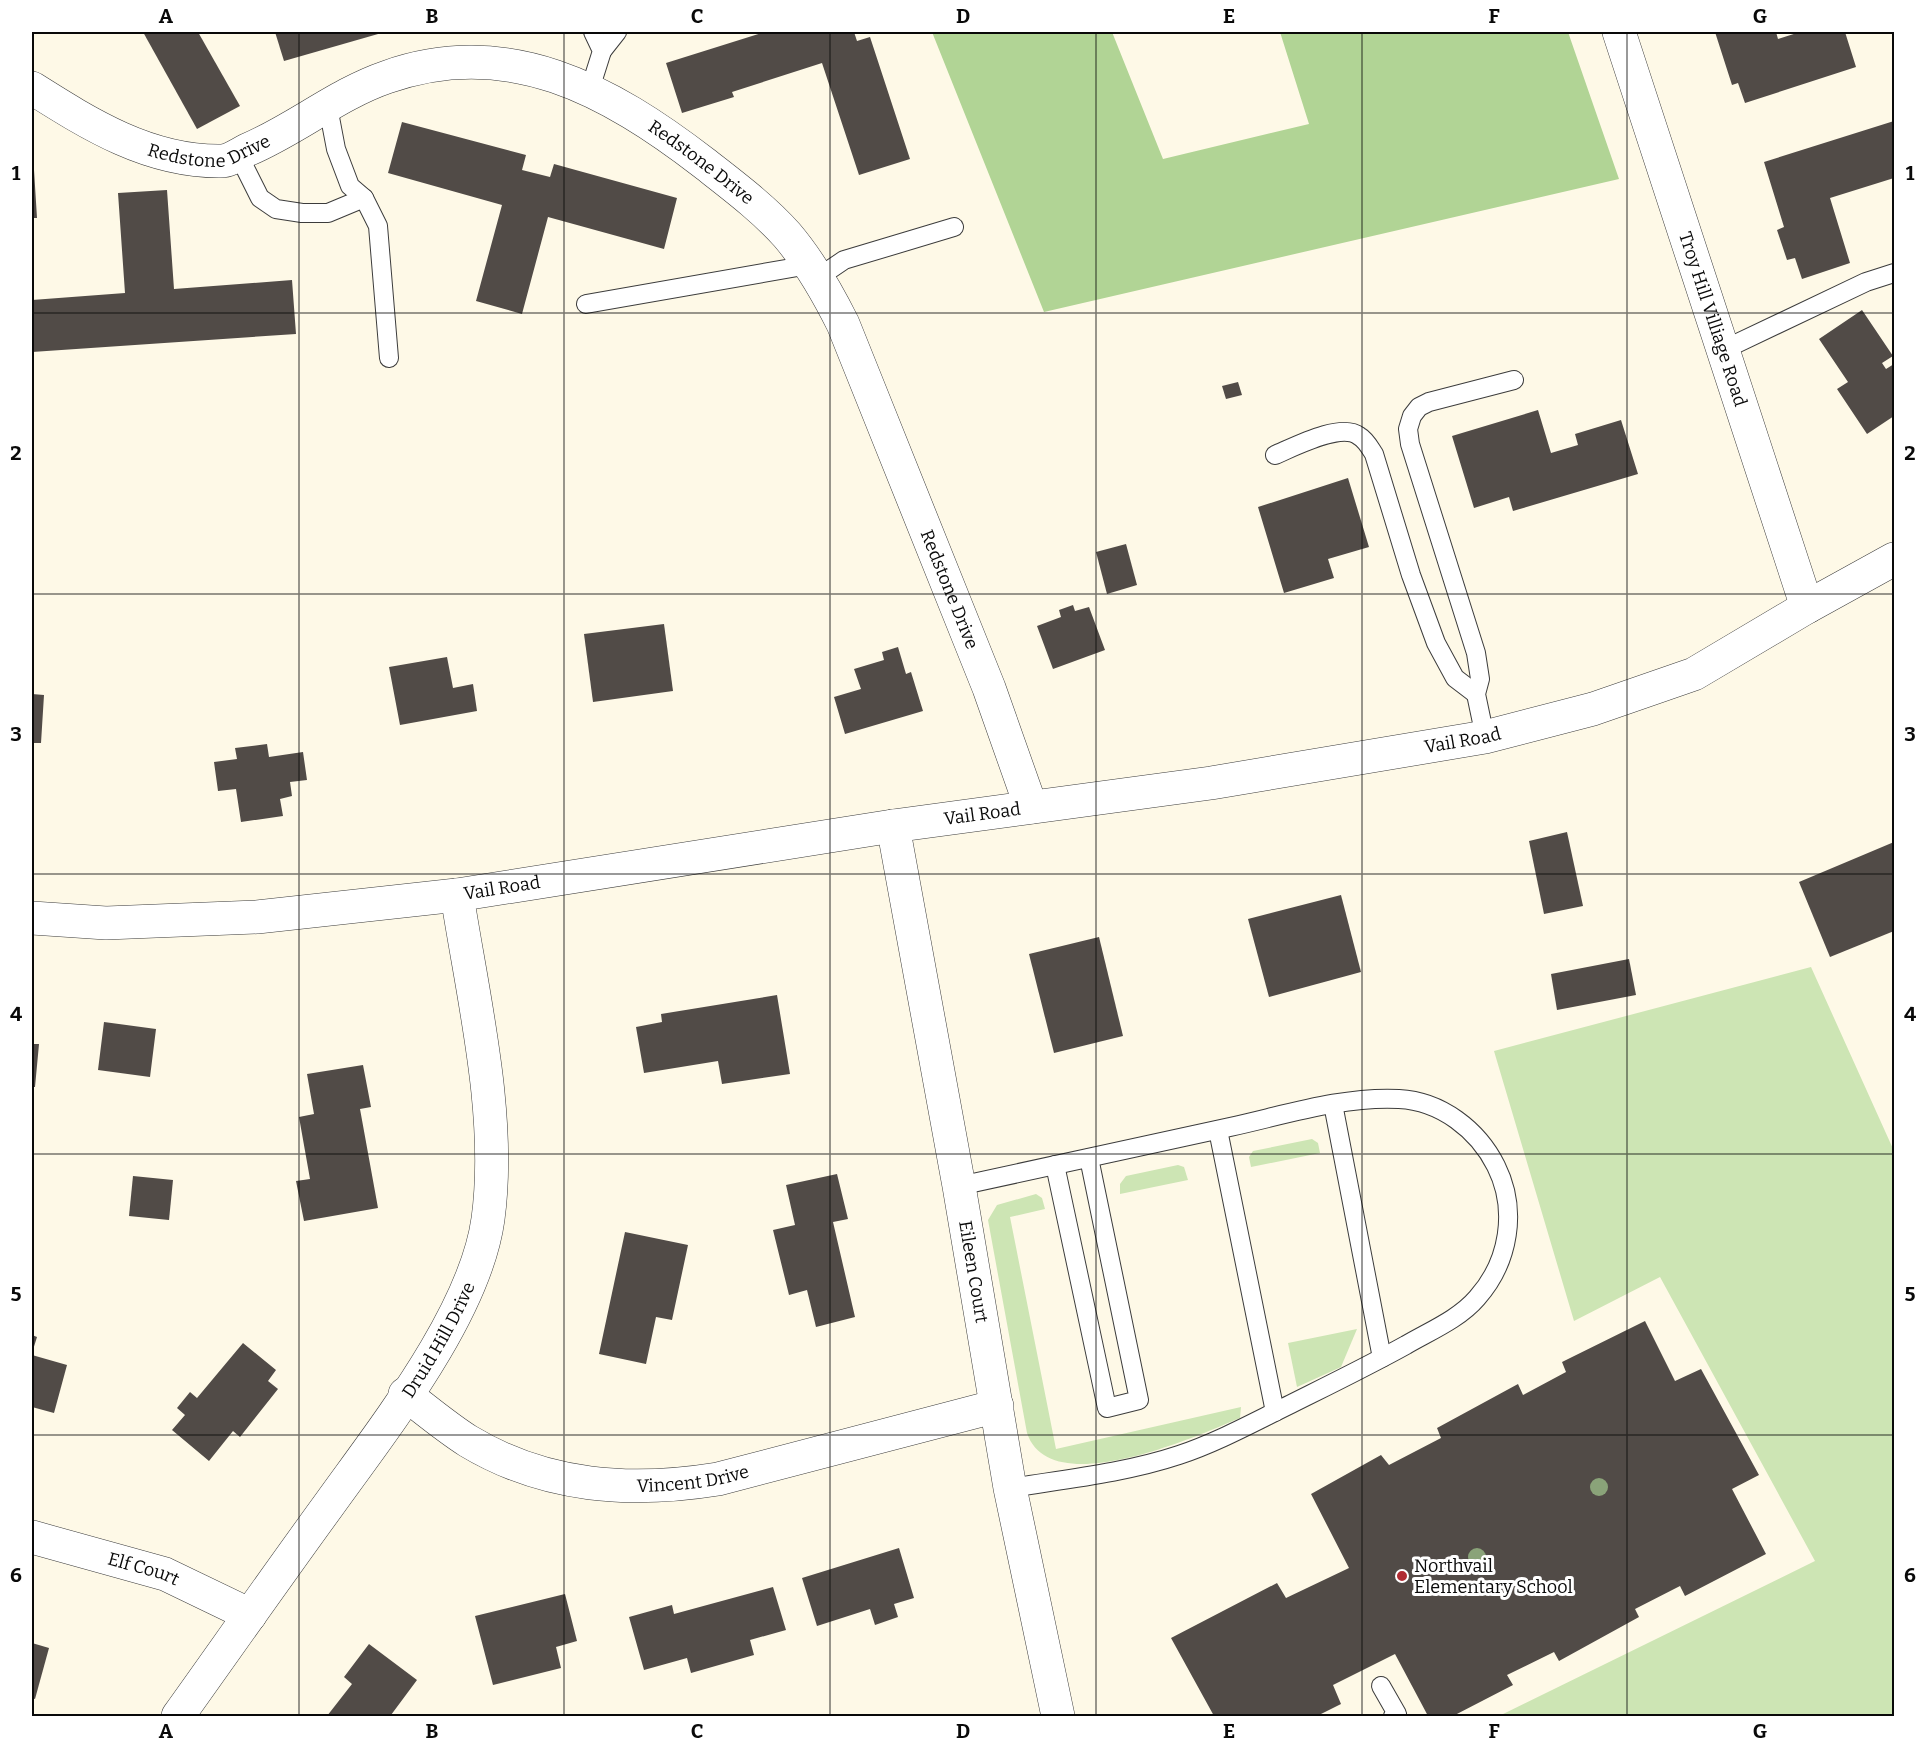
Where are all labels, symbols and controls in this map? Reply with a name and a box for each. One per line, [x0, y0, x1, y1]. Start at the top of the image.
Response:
text: A [159, 4, 174, 28]
text: B [426, 4, 439, 28]
text: C [691, 4, 703, 28]
text: D [956, 4, 970, 28]
text: E [1223, 4, 1235, 28]
text: F [1488, 4, 1500, 28]
text: G [1753, 4, 1767, 28]
street label: Redstone Drive [644, 115, 758, 209]
street label: Redstone Drive [145, 130, 274, 172]
text: 1 [12, 161, 21, 185]
text: 1 [1906, 161, 1915, 185]
street label: Troy Hill Villiage Road [1674, 229, 1752, 410]
text: 2 [10, 441, 22, 465]
text: 2 [1904, 441, 1916, 465]
street label: Redstone Drive [916, 527, 983, 652]
text: 3 [10, 722, 22, 746]
street label: Vail Road [1423, 722, 1504, 758]
text: 3 [1904, 722, 1916, 746]
street label: Vail Road [942, 798, 1022, 830]
street label: Vail Road [462, 871, 542, 905]
text: 4 [10, 1002, 22, 1026]
text: 4 [1904, 1002, 1916, 1026]
street label: Eileen Court [954, 1219, 993, 1325]
street label: Druid Hill Drive [397, 1279, 480, 1402]
text: 5 [11, 1282, 22, 1306]
text: 5 [1905, 1282, 1916, 1306]
street label: Vincent Drive [637, 1460, 751, 1497]
street label: Elf Court [105, 1548, 183, 1590]
place label: Northvail Elementary School [1414, 1555, 1573, 1598]
text: 6 [10, 1563, 22, 1587]
text: 6 [1904, 1563, 1916, 1587]
marker: Northvail Elementary School [1395, 1569, 1409, 1583]
text: A [159, 1719, 174, 1743]
text: B [426, 1719, 439, 1743]
text: C [691, 1719, 703, 1743]
text: D [956, 1719, 970, 1743]
text: E [1223, 1719, 1235, 1743]
text: F [1488, 1719, 1500, 1743]
text: G [1753, 1719, 1767, 1743]

